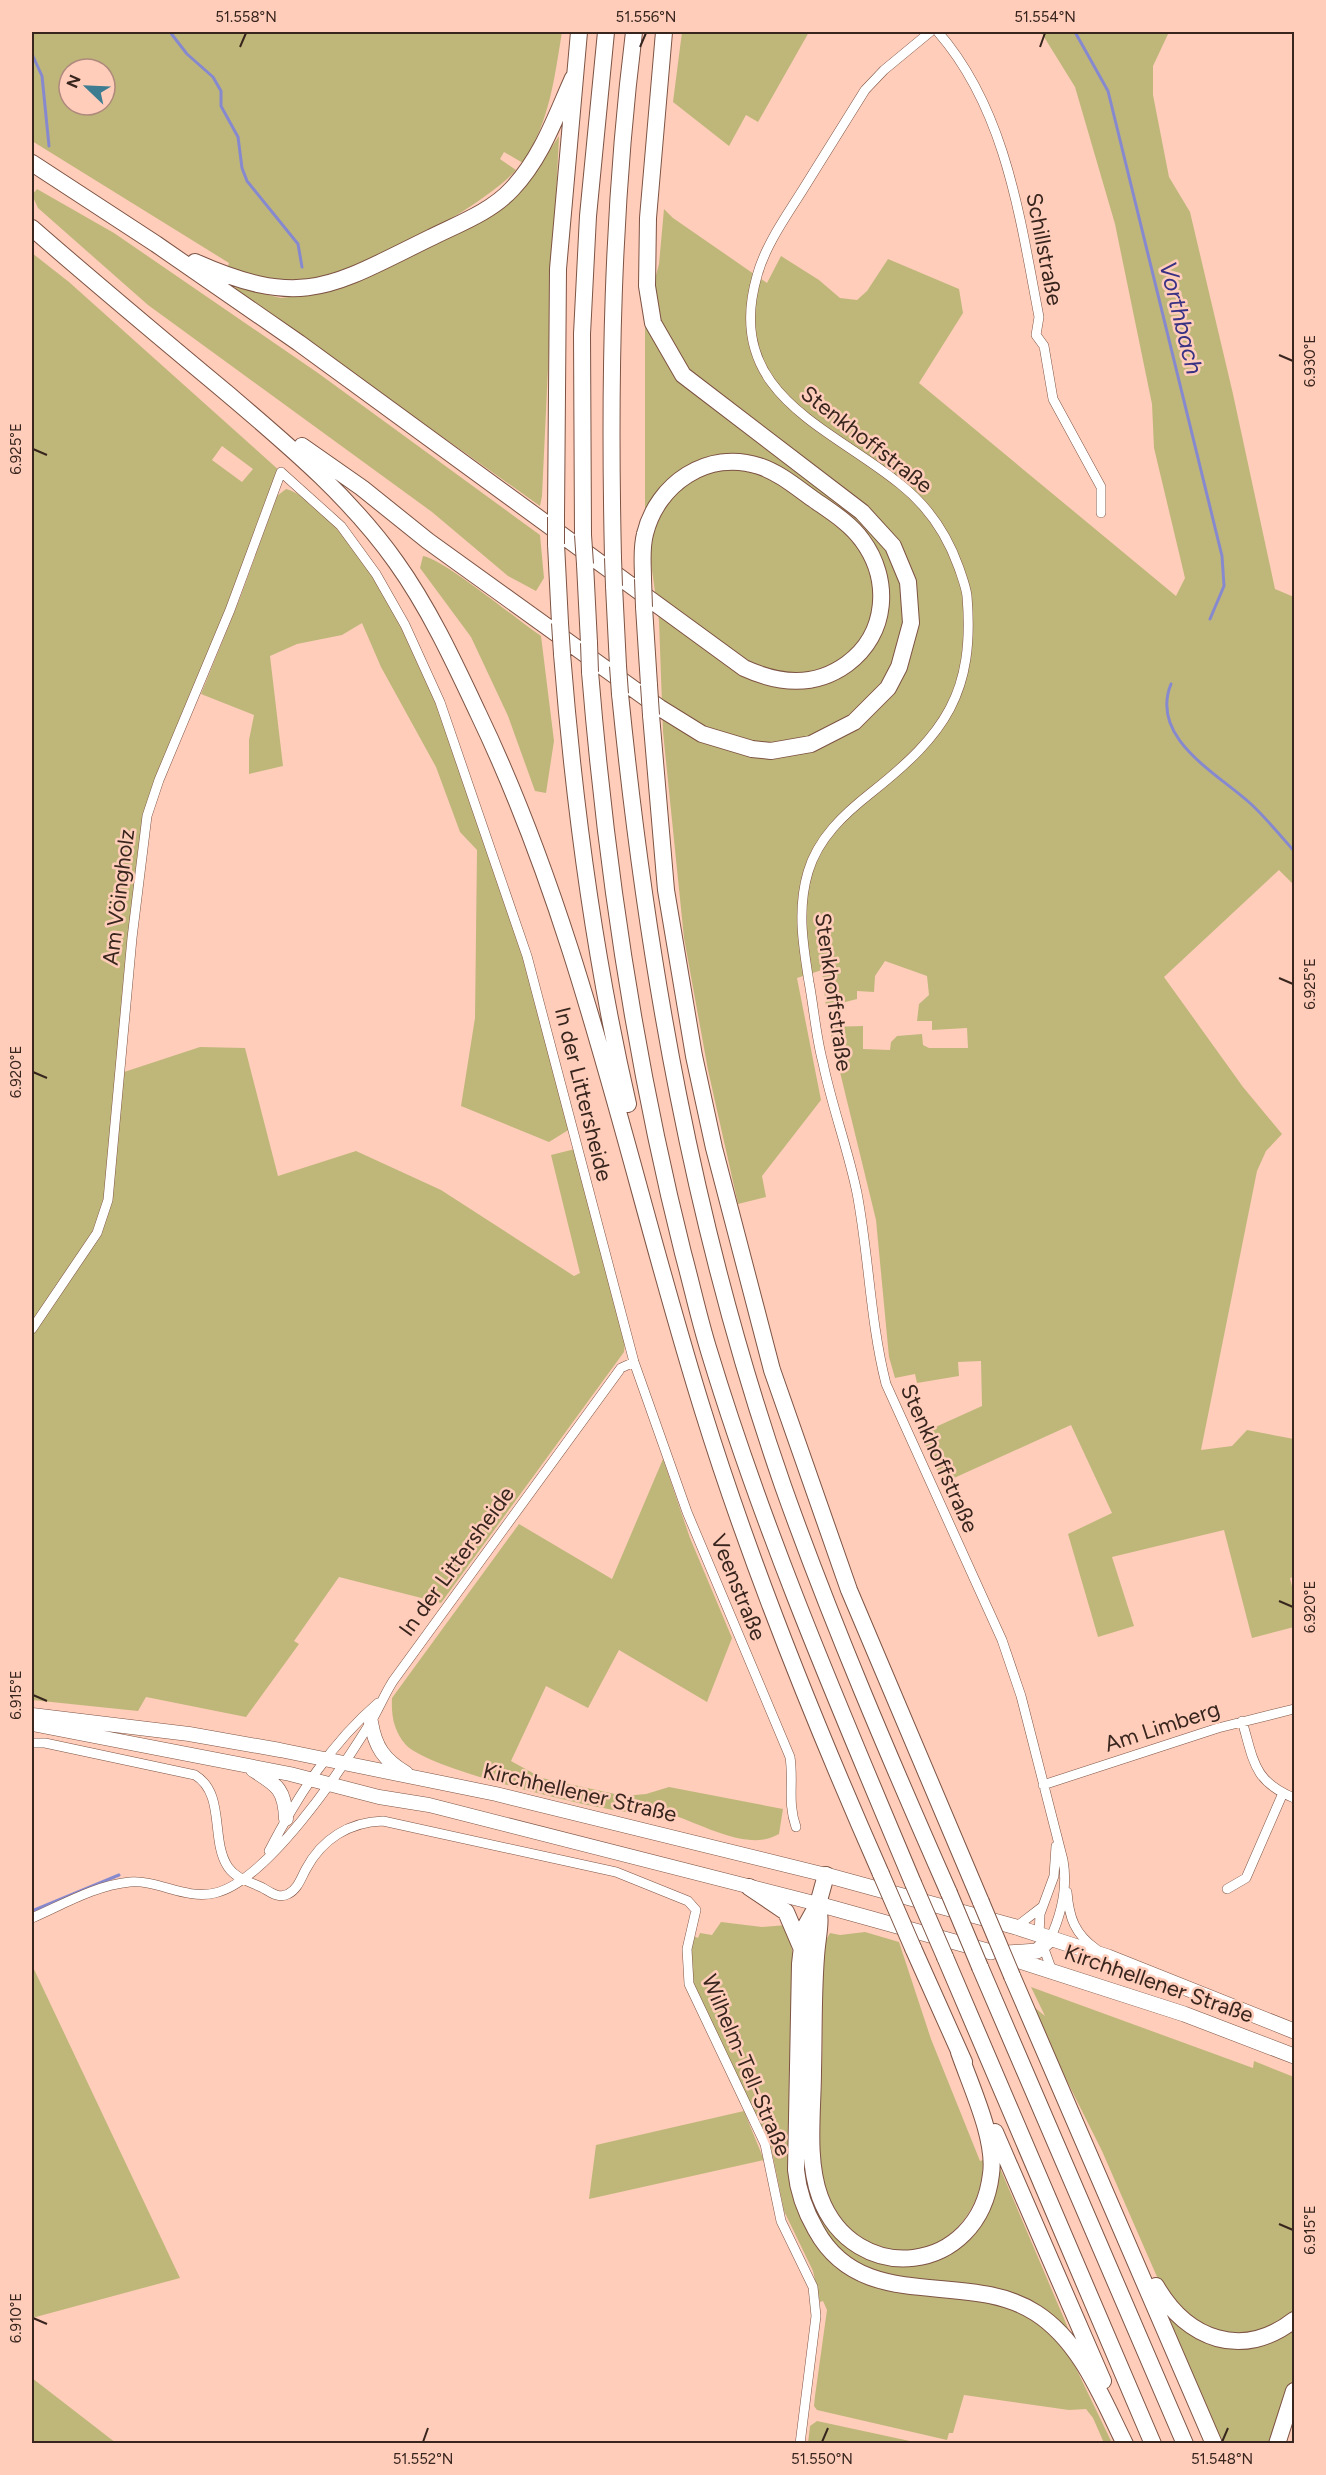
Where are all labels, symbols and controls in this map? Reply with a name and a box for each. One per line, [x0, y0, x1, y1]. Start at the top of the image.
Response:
text: 51.558°N [215, 8, 277, 26]
text: 51.556°N [616, 8, 676, 26]
text: 51.554°N [1014, 8, 1076, 26]
north arrow [57, 57, 117, 117]
text: N [62, 72, 85, 91]
street label: Schillstraße [1020, 191, 1069, 308]
water label: Vorthbach [1153, 259, 1209, 377]
text: 6.930°E [1301, 335, 1319, 387]
street label: Stenkhoffstraße [795, 380, 938, 499]
text: 6.925°E [7, 423, 25, 475]
street label: Am Vöingholz [97, 827, 140, 967]
street label: Stenkhoffstraße [809, 911, 858, 1073]
text: 6.925°E [1301, 958, 1319, 1010]
street label: In der Littersheide [549, 1004, 618, 1184]
text: 6.920°E [7, 1046, 25, 1098]
street label: Stenkhoffstraße [895, 1380, 984, 1537]
street label: In der Littersheide [393, 1481, 520, 1641]
street label: Veenstraße [705, 1530, 772, 1644]
text: 6.920°E [1301, 1581, 1319, 1633]
text: 6.915°E [7, 1670, 25, 1720]
street label: Am Limberg [1101, 1695, 1223, 1758]
street label: Kirchhellener Straße [480, 1757, 679, 1828]
street label: Kirchhellener Straße [1061, 1938, 1257, 2028]
street label: Wilhelm-Tell-Straße [696, 1970, 797, 2160]
text: 6.915°E [1301, 2205, 1319, 2255]
text: 6.910°E [7, 2293, 25, 2343]
text: 51.552°N [393, 2450, 453, 2468]
text: 51.550°N [791, 2450, 853, 2468]
text: 51.548°N [1191, 2450, 1253, 2468]

